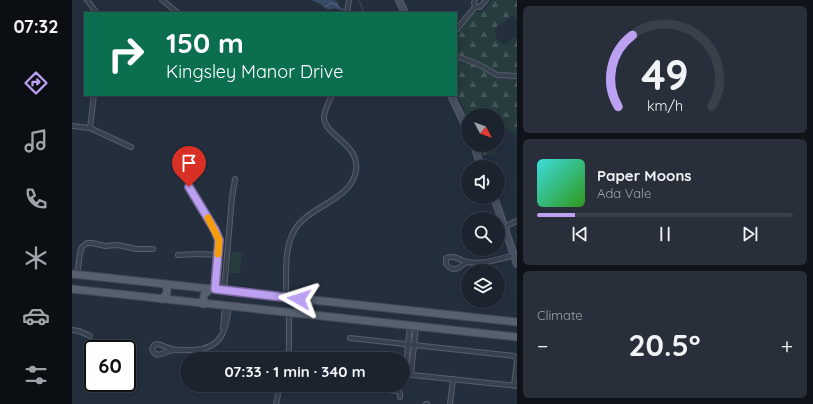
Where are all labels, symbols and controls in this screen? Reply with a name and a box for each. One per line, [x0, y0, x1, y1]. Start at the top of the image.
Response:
text: 07:32 [13, 15, 59, 38]
text: 150 m [166, 25, 244, 60]
icon: right [100, 28, 152, 80]
text: 49 [641, 48, 689, 100]
text: Kingsley Manor Drive [166, 60, 343, 83]
icon: directions [22, 69, 50, 97]
text: km/h [647, 97, 683, 115]
north arrow [461, 108, 505, 152]
map controls [461, 108, 505, 308]
icon: music [22, 127, 50, 155]
pin [172, 146, 206, 187]
icon: arrive [178, 152, 200, 174]
button: sound [461, 160, 505, 204]
text: Paper Moons [597, 166, 692, 185]
icon: phone [22, 185, 50, 213]
text: Ada Vale [597, 185, 651, 201]
button: search [461, 212, 505, 256]
icon: previous [569, 223, 591, 245]
icon: pause [654, 223, 676, 245]
icon: next [739, 223, 761, 245]
icon: climate [22, 244, 50, 272]
button: layers [461, 264, 505, 308]
position arrow [278, 278, 320, 320]
icon: car [22, 302, 50, 330]
text: Climate [537, 307, 583, 323]
text: 20.5° [629, 326, 701, 364]
text: − [537, 332, 548, 360]
text: + [781, 332, 793, 360]
speed limit sign: 60 [84, 340, 136, 392]
icon: filters [22, 361, 50, 389]
text: 07:33 · 1 min · 340 m [225, 362, 365, 381]

